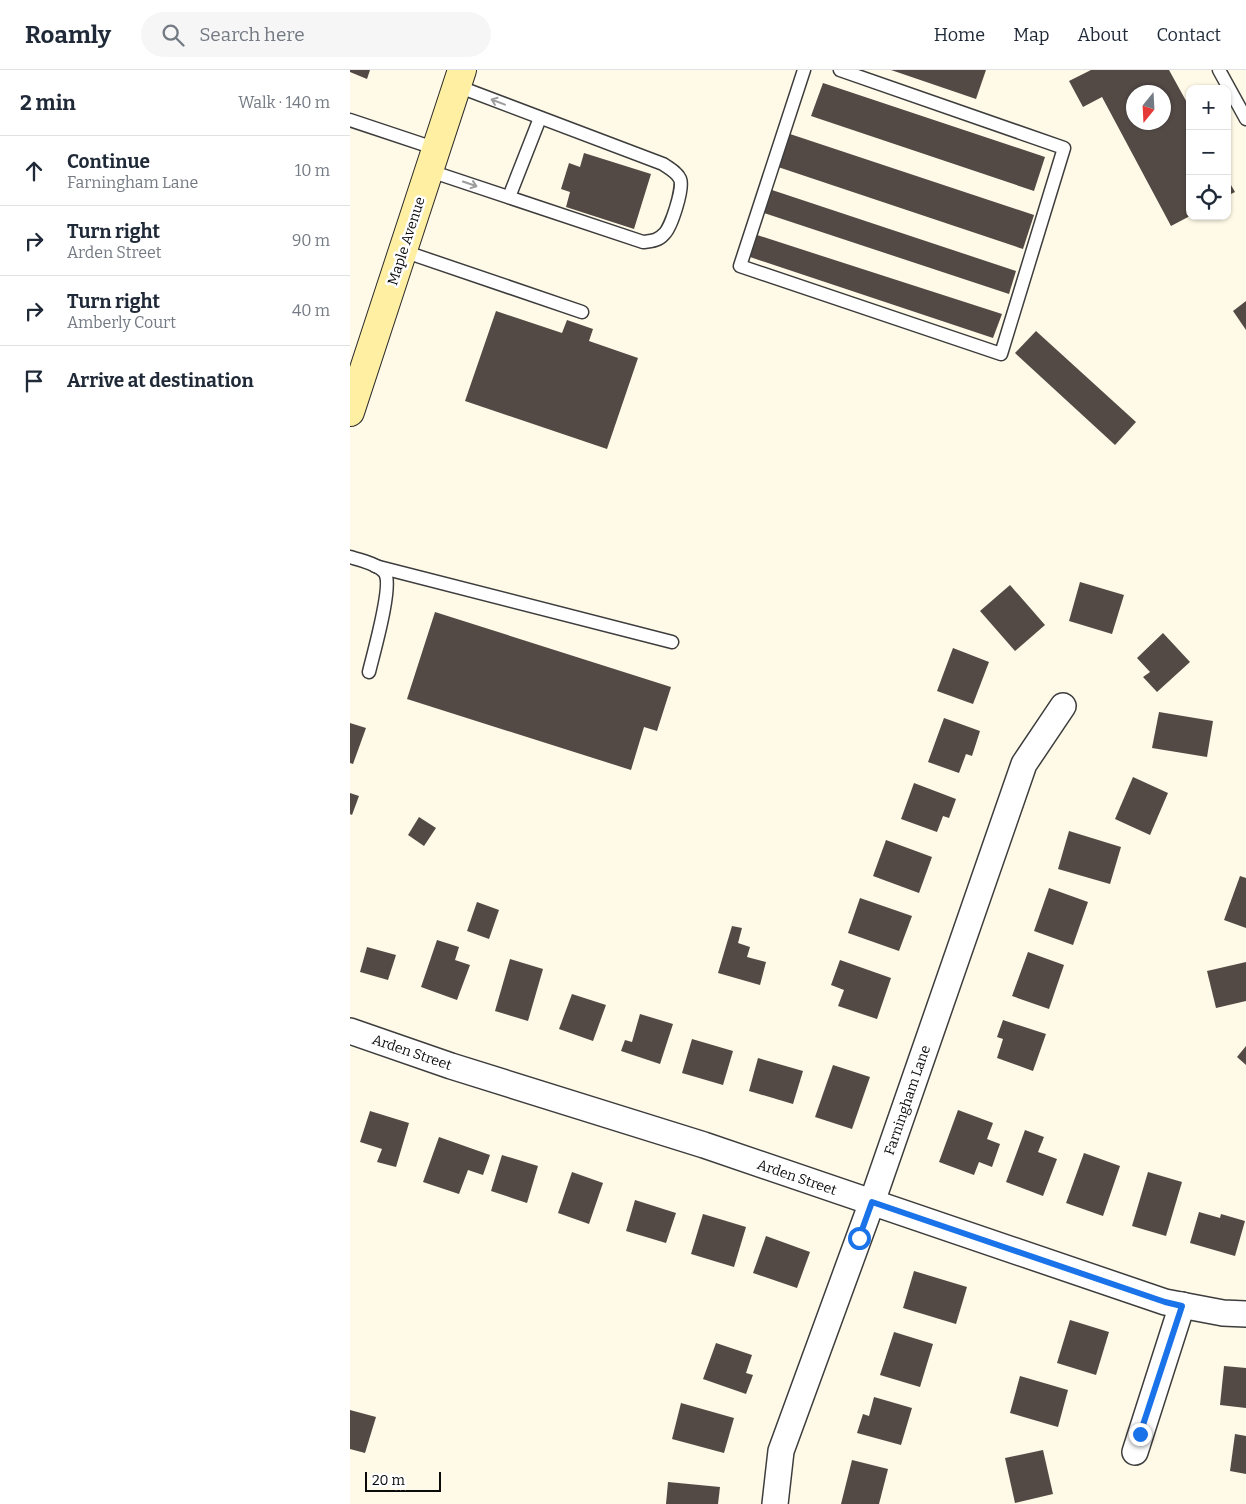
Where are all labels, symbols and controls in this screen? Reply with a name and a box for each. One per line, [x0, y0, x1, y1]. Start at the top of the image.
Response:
search box [141, 12, 491, 57]
text: Roamly [25, 21, 111, 49]
icon: search [159, 21, 187, 49]
text: Search here [199, 23, 305, 46]
text: Home [934, 24, 985, 46]
text: Map [1013, 24, 1049, 46]
text: About [1077, 24, 1128, 46]
text: Contact [1156, 24, 1221, 46]
north arrow [1126, 85, 1171, 130]
map controls [1186, 85, 1231, 220]
button: + [1186, 85, 1231, 130]
text: 2 min [20, 90, 76, 116]
text: Walk · 140 m [238, 93, 330, 112]
one-way arrow [491, 97, 507, 106]
button: − [1186, 130, 1231, 175]
text: Continue [67, 150, 150, 173]
icon: ahead [20, 157, 48, 185]
text: 10 m [295, 161, 330, 180]
text: Farningham Lane [67, 173, 198, 192]
button: locate [1186, 175, 1231, 220]
one-way arrow [461, 180, 477, 189]
street label: Maple Avenue [384, 195, 429, 288]
text: Turn right [67, 220, 160, 243]
icon: right [20, 227, 48, 255]
text: 90 m [292, 231, 330, 250]
text: Arden Street [67, 243, 161, 262]
text: Turn right [67, 290, 160, 313]
icon: right [20, 297, 48, 325]
text: 40 m [292, 301, 330, 320]
text: Amberly Court [67, 313, 176, 332]
icon: arrive [20, 367, 48, 395]
text: Arrive at destination [67, 369, 254, 392]
street label: Arden Street [370, 1031, 454, 1074]
street label: Farningham Lane [881, 1043, 934, 1157]
street label: Arden Street [755, 1156, 839, 1199]
route start [848, 1227, 871, 1250]
route end [1129, 1423, 1152, 1446]
scale bar [365, 1469, 441, 1492]
text: 20 m [372, 1472, 405, 1489]

